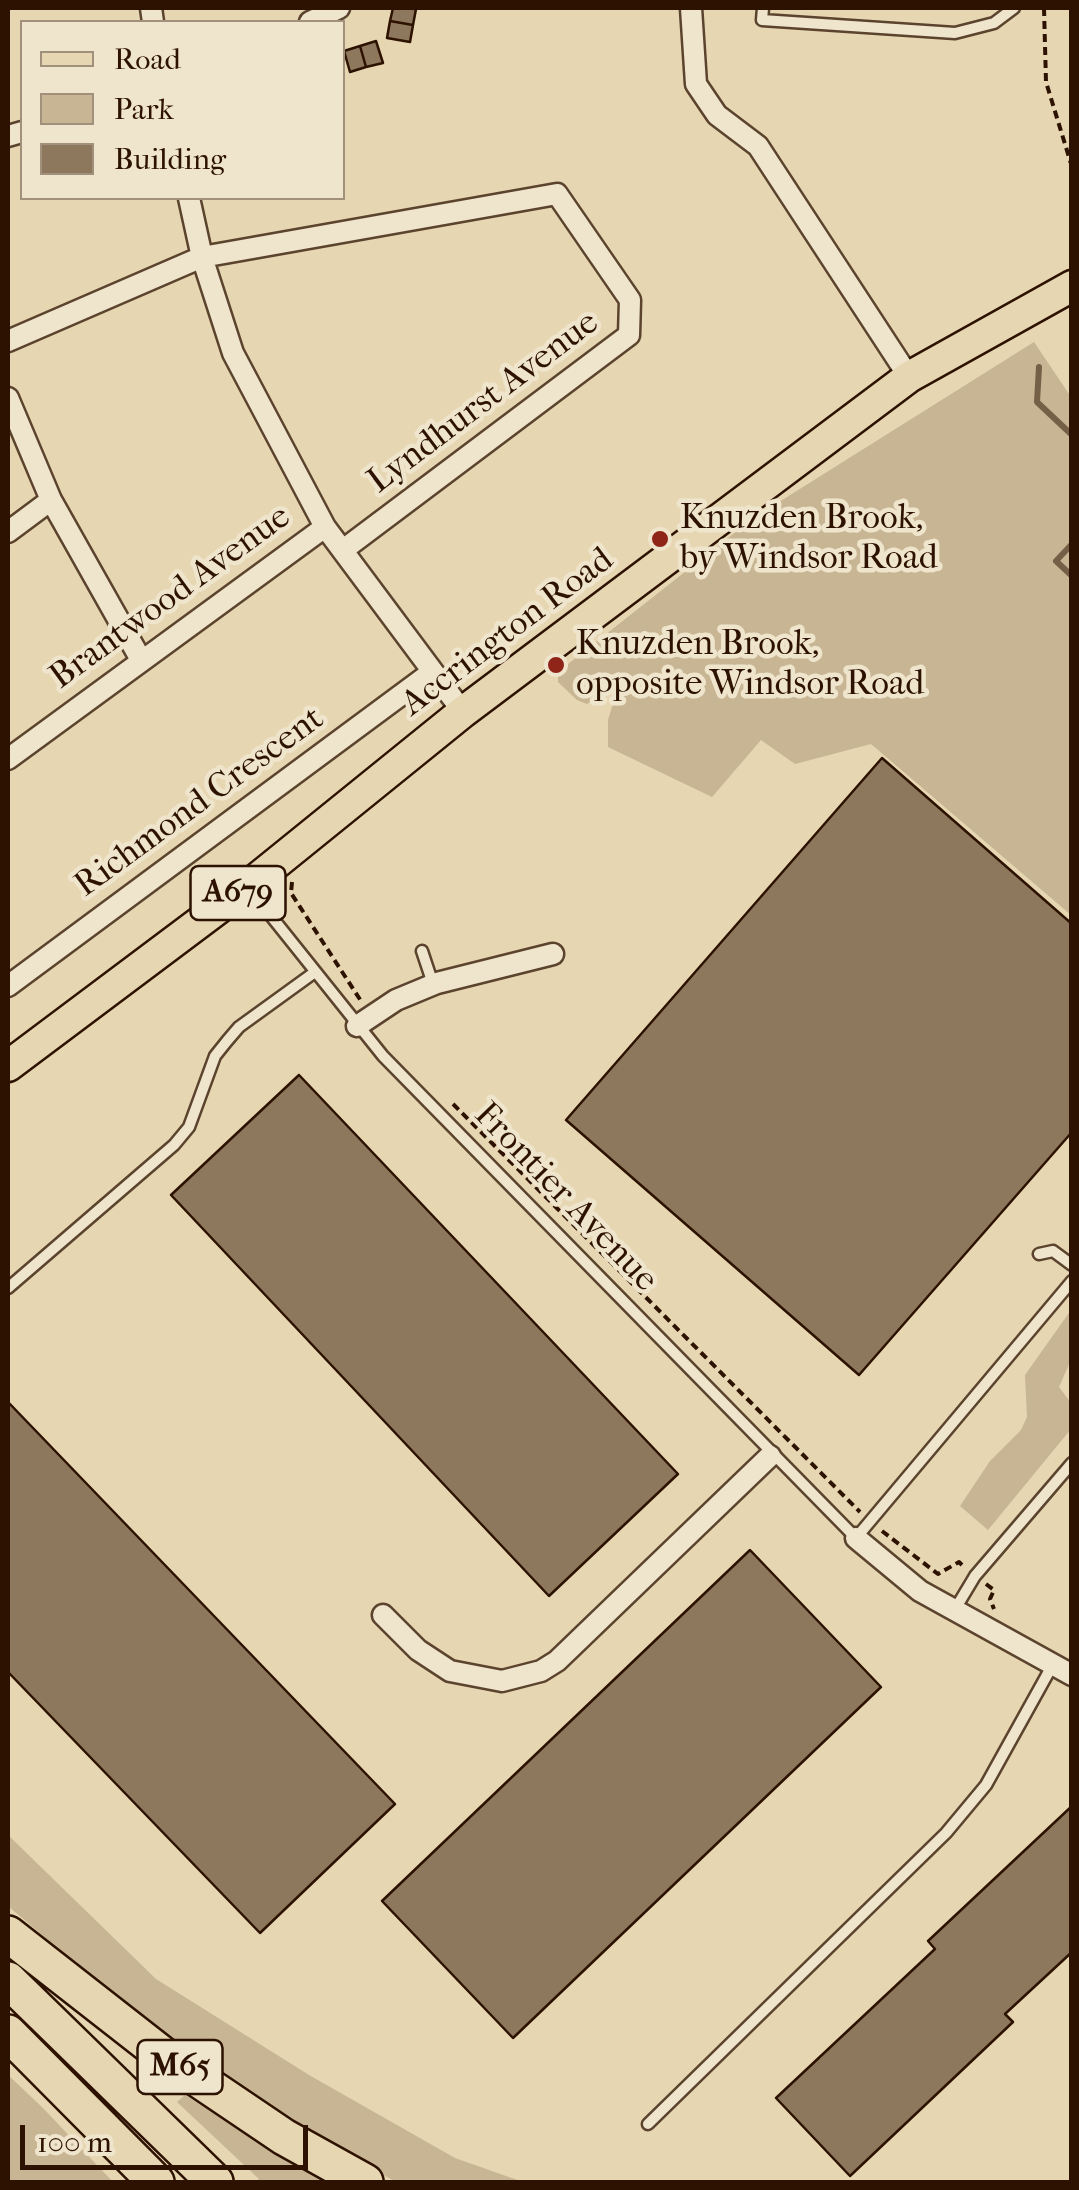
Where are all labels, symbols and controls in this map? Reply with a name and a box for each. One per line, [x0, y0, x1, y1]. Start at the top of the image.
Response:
legend [20, 20, 345, 200]
text: Road [114, 42, 181, 77]
text: Park [114, 92, 174, 127]
text: Building [114, 142, 226, 177]
street label: Lyndhurst Avenue [360, 303, 608, 503]
street label: Brantwood Avenue [43, 497, 299, 699]
place label: Knuzden Brook, by Windsor Road [680, 498, 938, 580]
marker: Knuzden Brook, by Windsor Road [649, 528, 671, 550]
street label: Accrington Road [394, 540, 622, 726]
place label: Knuzden Brook, opposite Windsor Road [576, 624, 924, 706]
marker: Knuzden Brook, opposite Windsor Road [545, 654, 567, 676]
street label: Richmond Crescent [67, 699, 333, 907]
road number: A679 [190, 866, 286, 920]
street label: Frontier Avenue [464, 1095, 666, 1301]
road number: M65 [138, 2040, 222, 2094]
scale bar [25, 2105, 312, 2167]
text: 100 m [37, 2125, 112, 2160]

